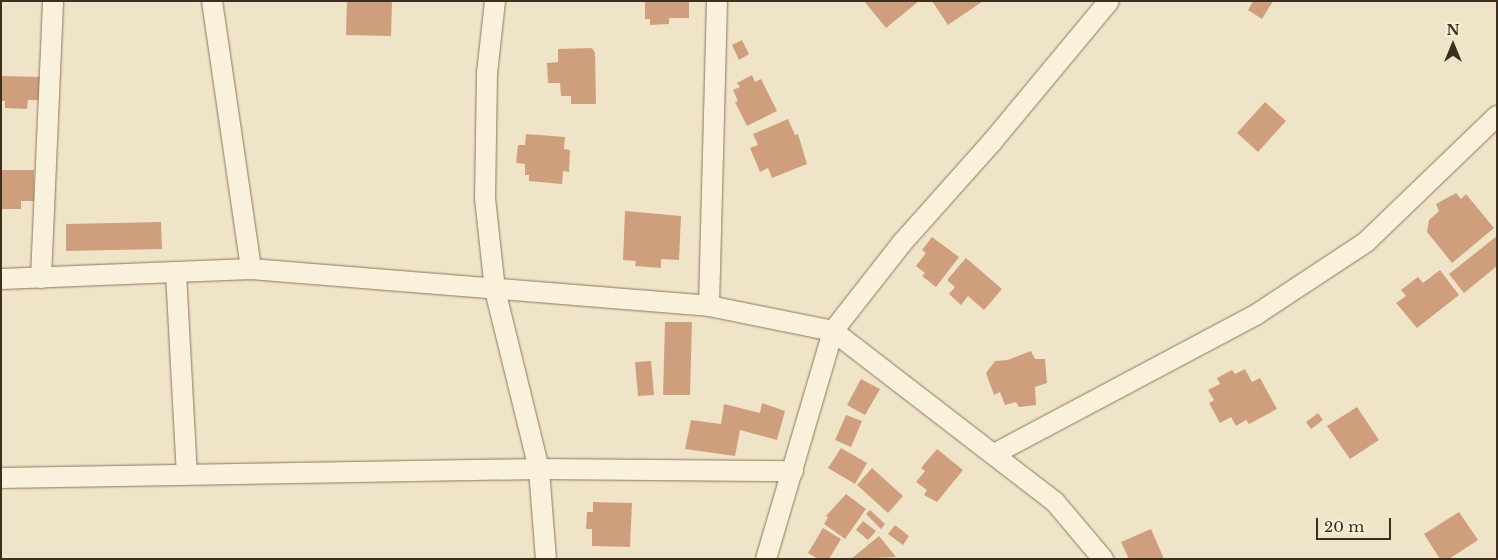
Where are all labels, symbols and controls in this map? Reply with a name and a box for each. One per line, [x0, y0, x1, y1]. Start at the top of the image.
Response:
north arrow [1428, 20, 1478, 70]
text: N [1446, 21, 1460, 39]
scale bar [1318, 508, 1393, 540]
text: 20 m [1324, 517, 1364, 536]

